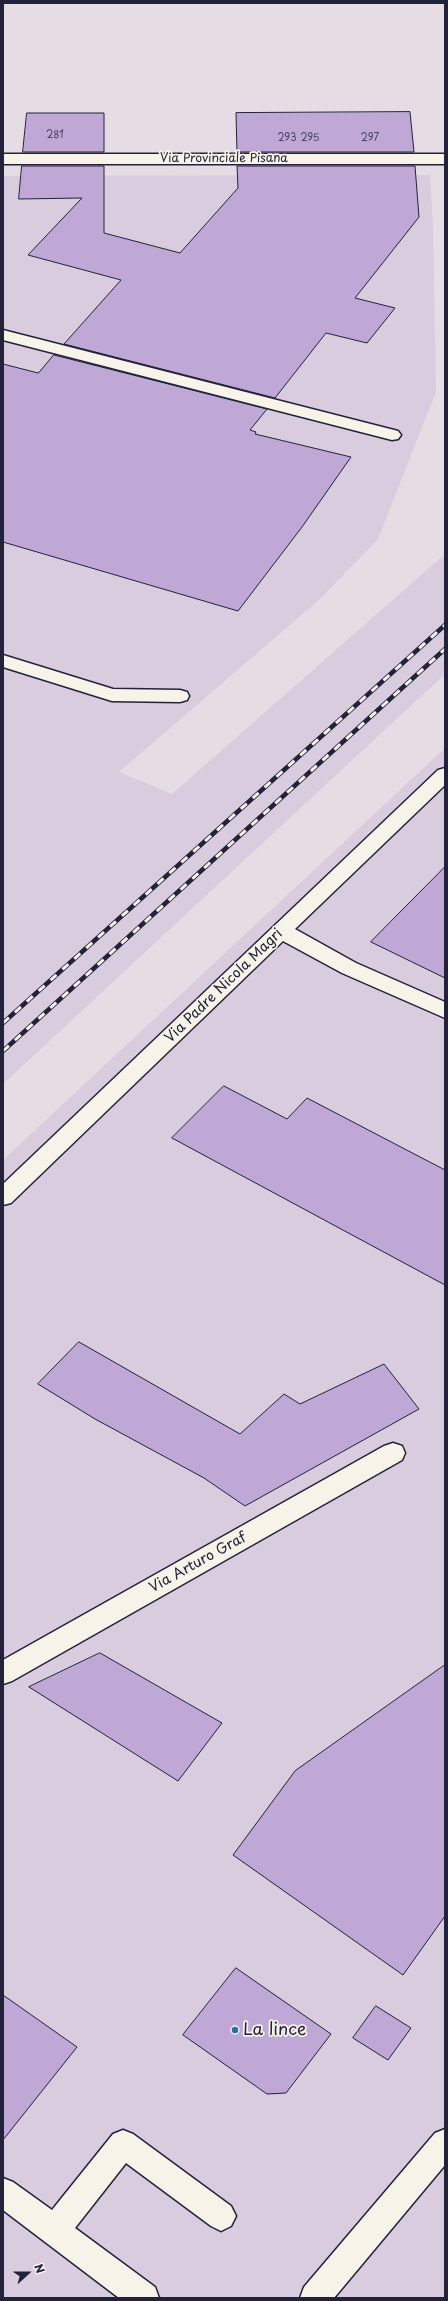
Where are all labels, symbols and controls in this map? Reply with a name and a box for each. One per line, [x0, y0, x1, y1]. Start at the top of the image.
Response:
house number: 281 [46, 129, 64, 141]
house number: 293 [277, 132, 297, 144]
house number: 295 [300, 132, 320, 144]
house number: 297 [361, 132, 379, 144]
street label: Via Provinciale Pisana [160, 152, 288, 166]
street label: Via Padre Nicola Magri [162, 926, 286, 1046]
street label: Via Arturo Graf [147, 1529, 249, 1597]
place label: La lince [243, 2020, 306, 2040]
marker: La lince [230, 2025, 240, 2035]
north arrow [8, 2253, 48, 2293]
text: N [30, 2261, 49, 2276]

